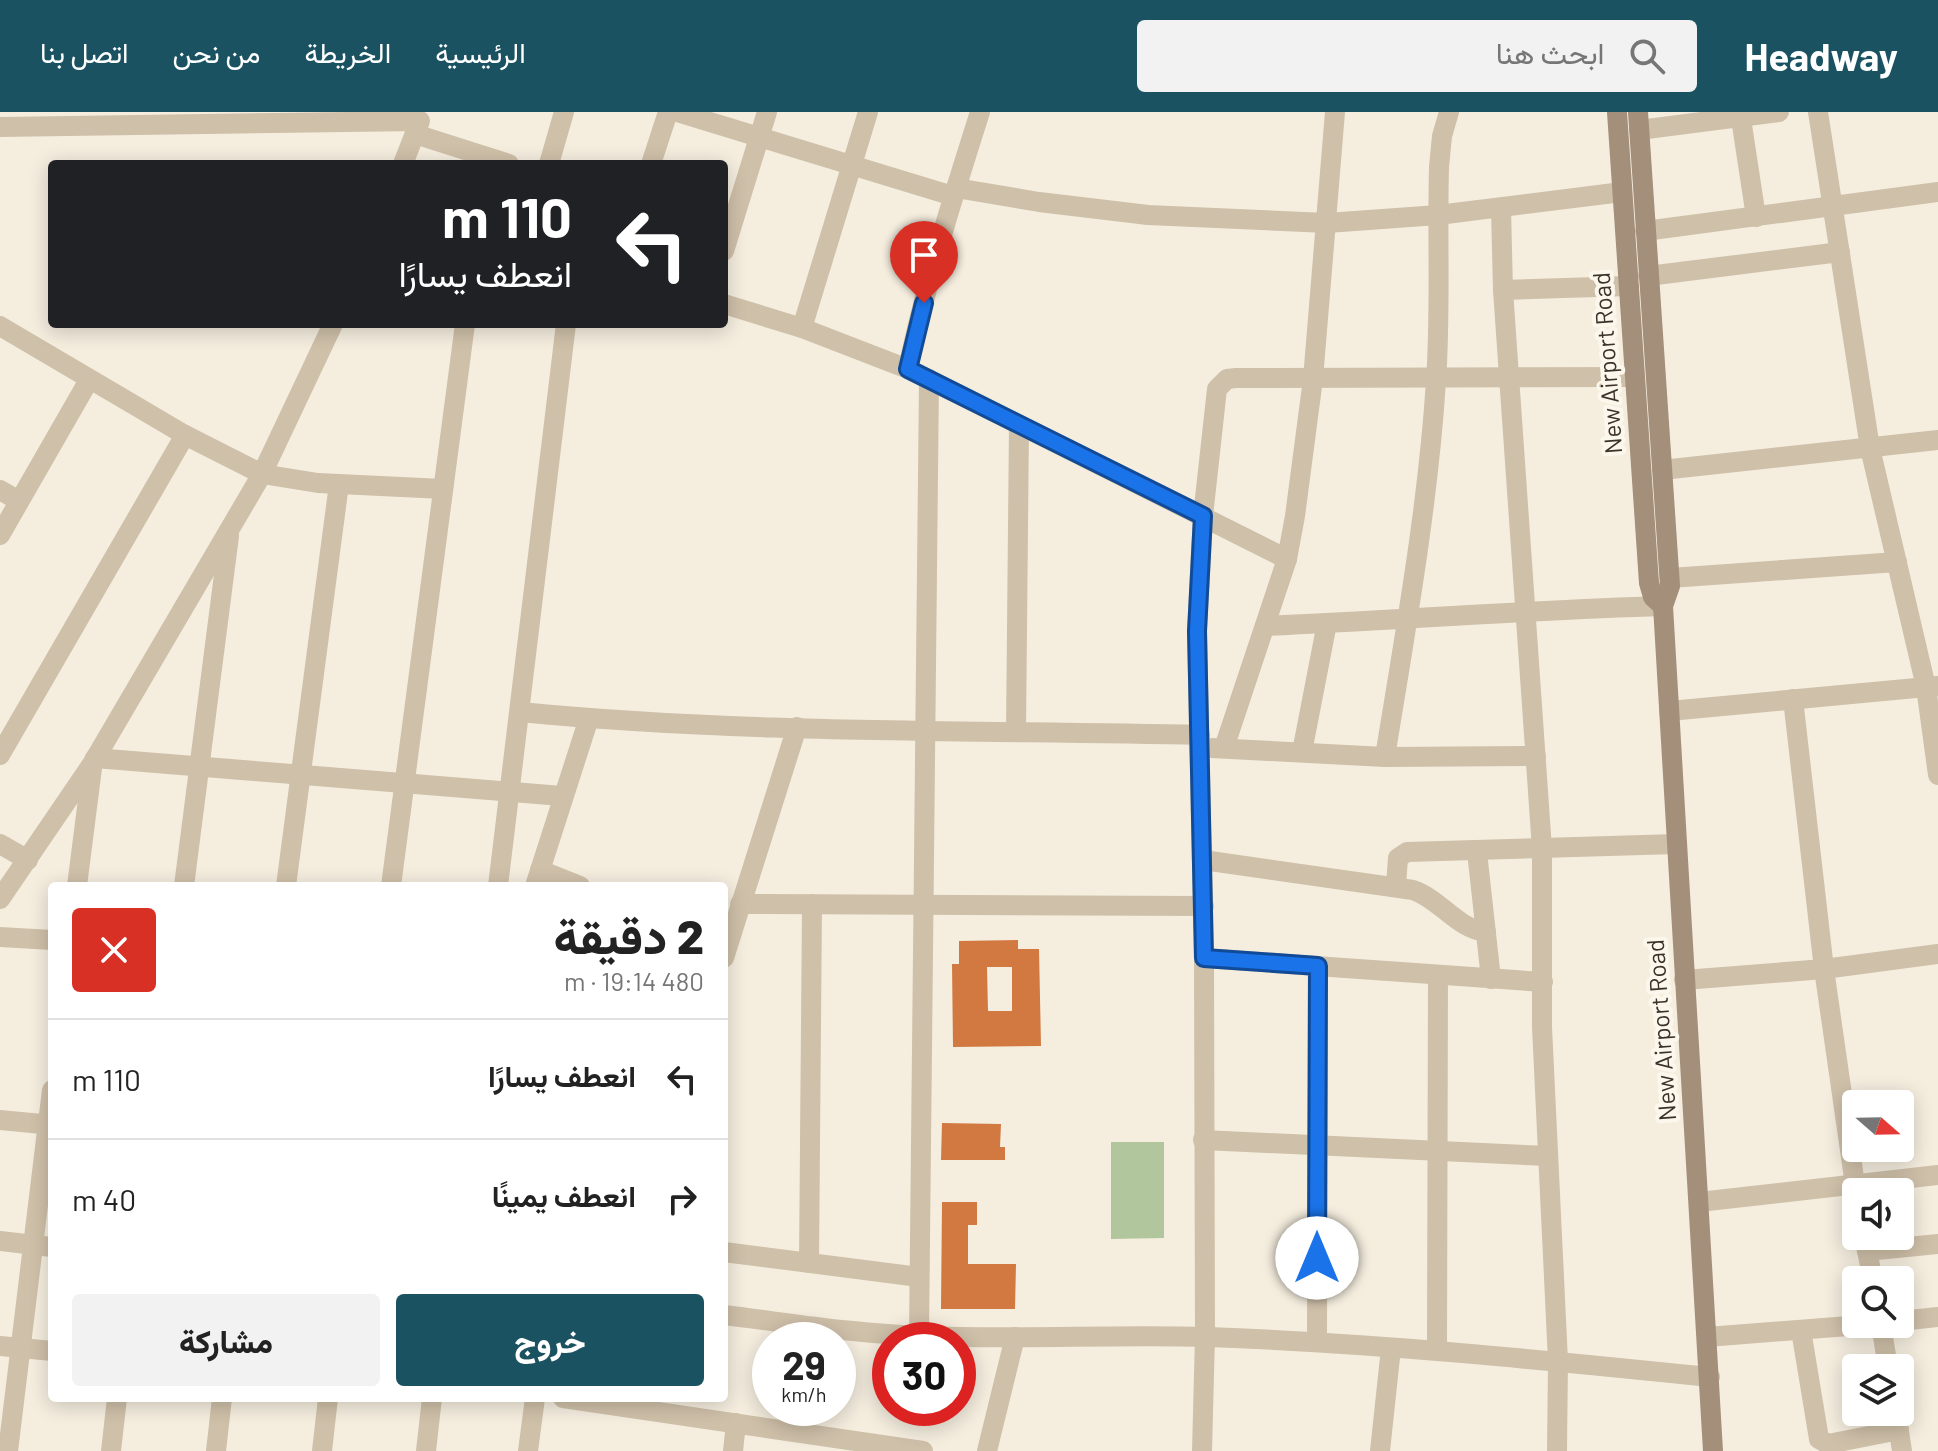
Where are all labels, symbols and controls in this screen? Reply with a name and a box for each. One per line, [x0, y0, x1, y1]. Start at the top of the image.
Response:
search box [1137, 20, 1697, 92]
text: Headway [1745, 33, 1898, 79]
text: ابحث هنا [1496, 34, 1605, 70]
icon: search [1625, 34, 1669, 78]
text: اتصل بنا [40, 35, 129, 69]
text: من نحن [173, 35, 261, 69]
text: الخريطة [305, 35, 391, 69]
text: الرئيسية [435, 35, 526, 69]
text: 110 m [442, 182, 572, 249]
icon: left [600, 192, 704, 296]
pin [890, 221, 958, 303]
icon: arrive [902, 233, 946, 277]
text: انعطف يسارًا [399, 251, 572, 294]
street label: New Airport Road [1586, 271, 1627, 455]
text: 2 دقيقة [553, 906, 704, 964]
button: close [72, 908, 156, 992]
street label: New Airport Road [1640, 938, 1681, 1122]
text: 480 m · 19:14 [564, 965, 704, 996]
text: انعطف يسارًا [488, 1057, 636, 1093]
icon: left [660, 1057, 704, 1101]
text: 110 m [72, 1061, 141, 1097]
north arrow [1842, 1090, 1914, 1162]
map controls [1842, 1090, 1914, 1426]
text: انعطف يمينًا [492, 1177, 636, 1213]
icon: right [660, 1177, 704, 1221]
button: sound [1842, 1178, 1914, 1250]
text: 40 m [72, 1181, 136, 1217]
position arrow [1275, 1216, 1359, 1300]
button: search [1842, 1266, 1914, 1338]
button: مشاركة [72, 1294, 380, 1386]
button: خروج [396, 1294, 704, 1386]
speed limit sign: 30 [872, 1322, 976, 1426]
text: 29 [782, 1340, 826, 1388]
button: layers [1842, 1354, 1914, 1426]
text: km/h [781, 1382, 827, 1406]

